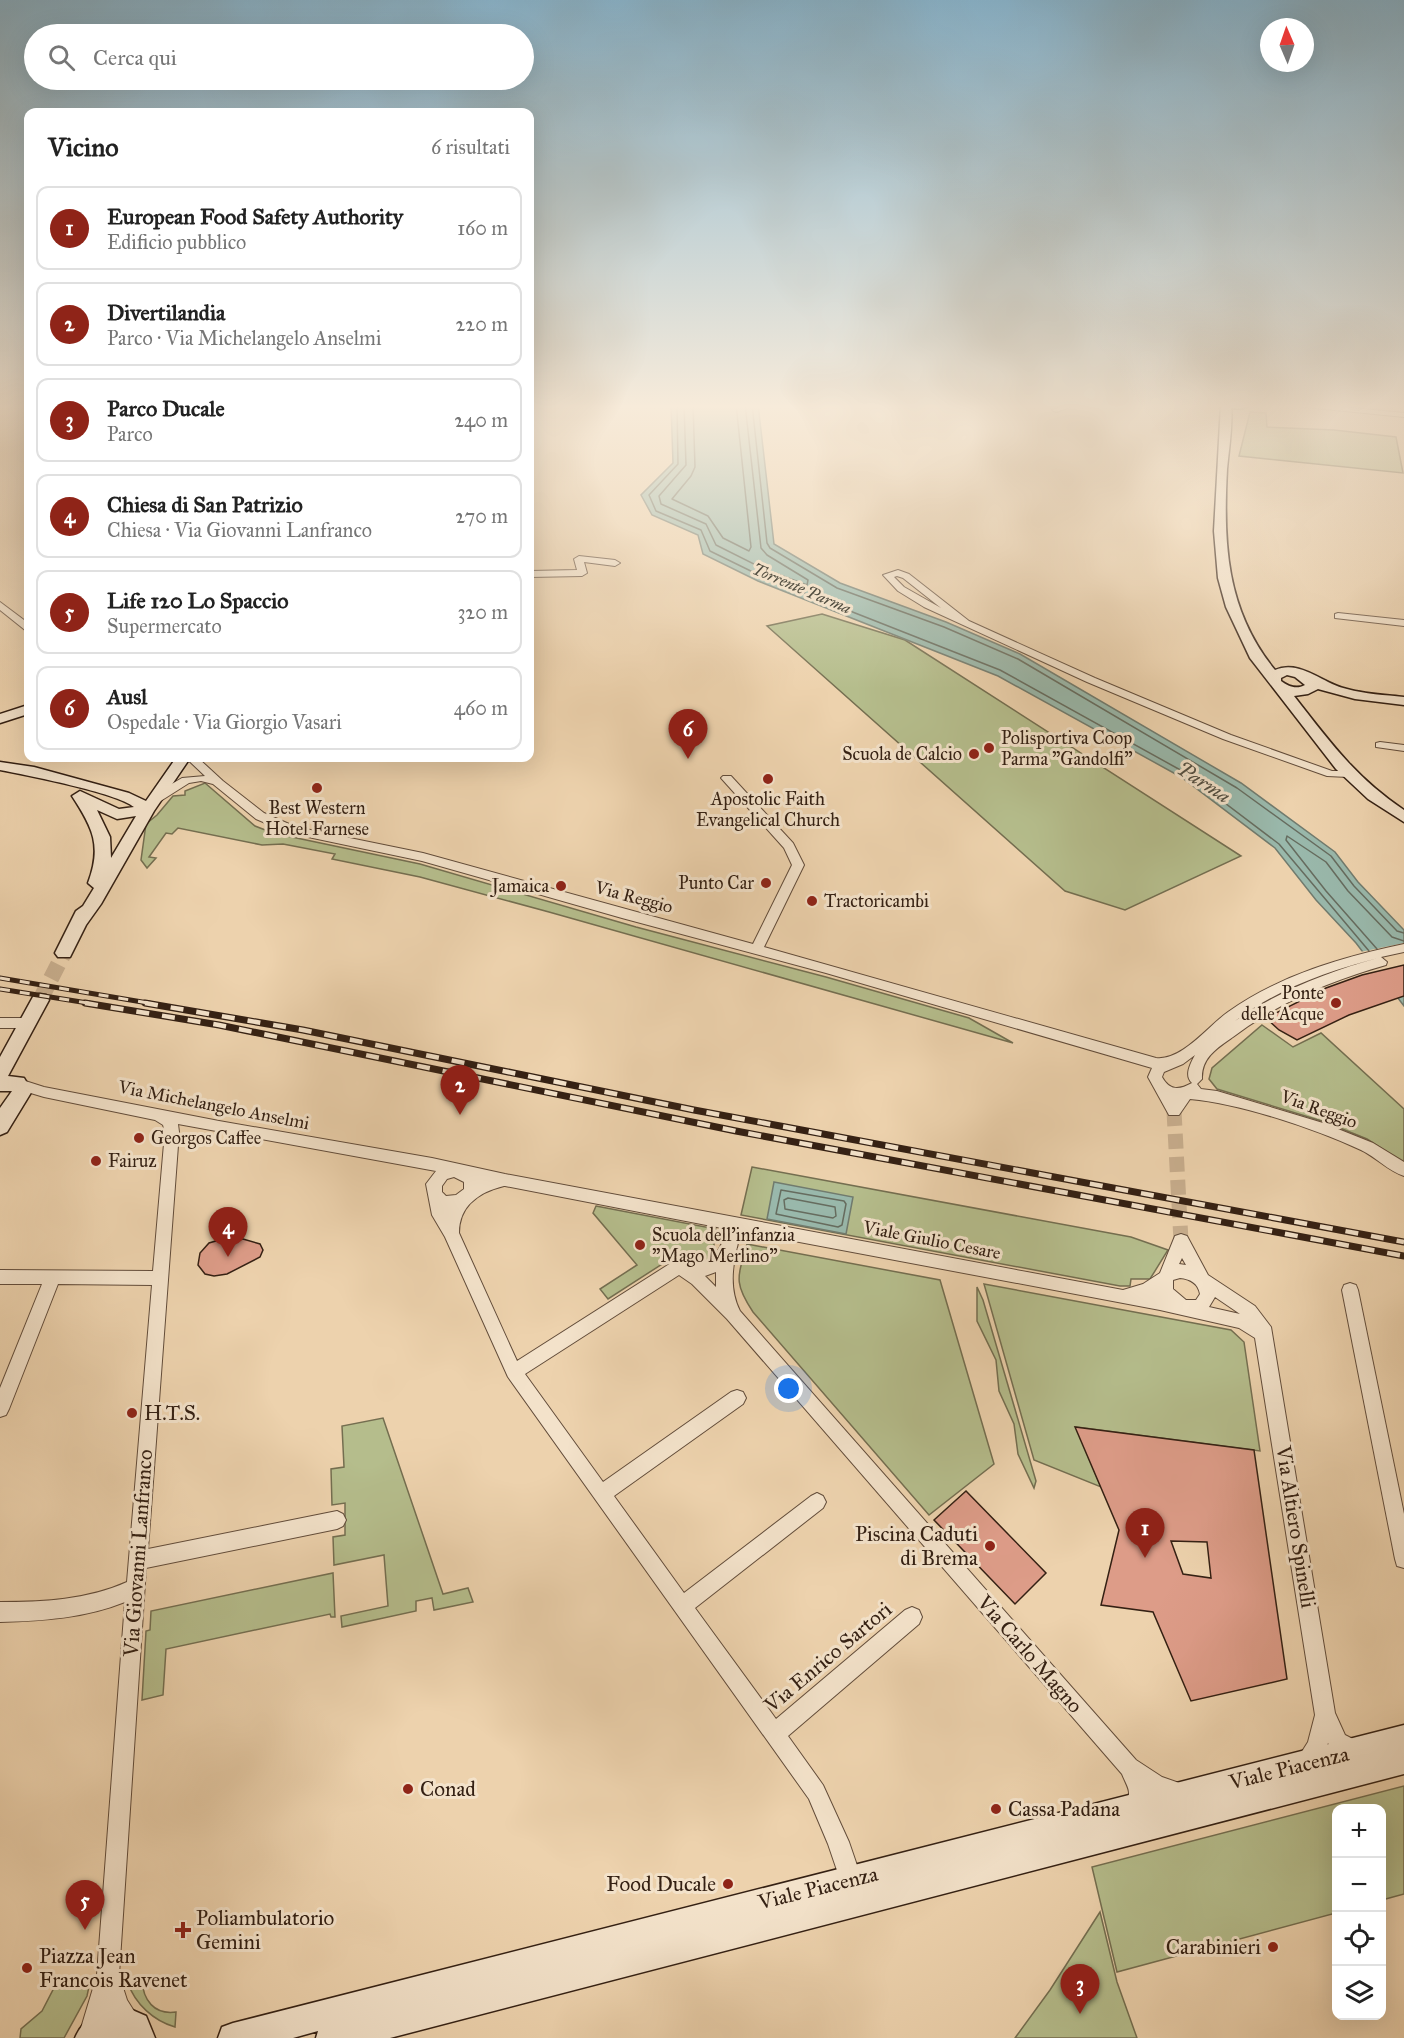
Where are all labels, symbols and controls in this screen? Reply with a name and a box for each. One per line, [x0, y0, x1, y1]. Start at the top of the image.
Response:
north arrow [1260, 18, 1314, 72]
search box [24, 24, 534, 90]
icon: search [45, 41, 78, 74]
text: Cerca qui [93, 44, 177, 71]
text: Vicino [48, 131, 119, 163]
text: 6 risultati [431, 135, 510, 159]
text: European Food Safety Authority [107, 203, 403, 230]
text: 1 [66, 216, 73, 240]
text: 160 m [457, 216, 508, 240]
text: Edificio pubblico [107, 230, 246, 254]
text: Divertilandia [107, 299, 225, 326]
text: 2 [65, 312, 74, 336]
text: 220 m [456, 312, 508, 336]
text: Parco · Via Michelangelo Anselmi [107, 326, 381, 350]
text: Parco Ducale [107, 395, 225, 422]
text: 3 [66, 408, 74, 432]
text: 240 m [454, 408, 508, 432]
text: Parco [107, 422, 153, 446]
text: Chiesa di San Patrizio [107, 491, 303, 518]
text: 4 [64, 504, 75, 528]
text: 270 m [455, 504, 508, 528]
text: Chiesa · Via Giovanni Lanfranco [107, 518, 372, 542]
water label: Torrente Parma [750, 559, 854, 618]
text: Life 120 Lo Spaccio [107, 587, 288, 614]
text: 5 [65, 600, 74, 624]
text: 320 m [457, 600, 508, 624]
text: Supermercato [107, 614, 222, 638]
text: Ausl [107, 683, 147, 710]
text: 6 [64, 696, 75, 720]
text: 460 m [454, 696, 508, 720]
text: Ospedale · Via Giorgio Vasari [107, 710, 342, 734]
pin: 6 [668, 710, 708, 759]
place label: Polisportiva Coop Parma "Gandolfi" [1001, 727, 1133, 770]
marker: Polisportiva Coop Parma "Gandolfi" [982, 741, 996, 755]
place label: Scuola de Calcio [842, 743, 962, 765]
marker: Scuola de Calcio [967, 747, 981, 761]
water label: Parma [1173, 756, 1235, 808]
marker: Apostolic Faith Evangelical Church [761, 772, 775, 786]
marker: Best Western Hotel Farnese [310, 781, 324, 795]
place label: Apostolic Faith Evangelical Church [696, 788, 840, 832]
place label: Best Western Hotel Farnese [265, 797, 369, 840]
place label: Punto Car [678, 872, 754, 894]
place label: Jamaica [490, 875, 549, 898]
street label: Via Reggio [591, 876, 675, 919]
marker: Punto Car [759, 876, 773, 890]
marker: Jamaica [554, 879, 568, 893]
place label: Tractoricambi [824, 890, 929, 912]
marker: Tractoricambi [805, 894, 819, 908]
place label: Ponte delle Acque [1241, 982, 1324, 1026]
marker: Ponte delle Acque [1329, 996, 1343, 1010]
pin: 2 [440, 1066, 480, 1115]
street label: Via Michelangelo Anselmi [115, 1075, 311, 1135]
street label: Via Reggio [1276, 1085, 1360, 1134]
place label: Georgos Caffee [151, 1127, 261, 1150]
marker: Georgos Caffee [132, 1131, 146, 1145]
place label: Fairuz [108, 1150, 157, 1172]
marker: Fairuz [89, 1154, 103, 1168]
pin: 4 [208, 1208, 248, 1257]
street label: Viale Giulio Cesare [860, 1216, 1003, 1264]
place label: Scuola dell'infanzia "Mago Merlino" [652, 1224, 795, 1268]
marker: Scuola dell'infanzia "Mago Merlino" [633, 1238, 647, 1252]
your location [774, 1374, 803, 1403]
place label: H.T.S. [144, 1400, 200, 1426]
marker: H.T.S. [125, 1406, 139, 1420]
street label: Via Altiero Spinelli [1270, 1443, 1322, 1610]
street label: Via Giovanni Lanfranco [118, 1448, 158, 1659]
pin: 1 [1126, 1508, 1164, 1558]
place label: Piscina Caduti di Brema [855, 1521, 978, 1571]
marker: Piscina Caduti di Brema [983, 1539, 997, 1553]
street label: Via Carlo Magno [971, 1589, 1089, 1719]
street label: Via Enrico Sartori [758, 1596, 897, 1719]
street label: Viale Piacenza [1226, 1741, 1352, 1796]
place label: Conad [420, 1776, 476, 1802]
marker: Conad [401, 1782, 415, 1796]
place label: Cassa Padana [1008, 1796, 1120, 1822]
marker: Cassa Padana [989, 1802, 1003, 1816]
map controls [1332, 1804, 1386, 2020]
button: + [1332, 1804, 1386, 1858]
button: − [1332, 1858, 1386, 1912]
street label: Viale Piacenza [755, 1861, 881, 1916]
place label: Food Ducale [606, 1871, 716, 1897]
marker: Food Ducale [721, 1877, 735, 1891]
pin: 5 [66, 1880, 104, 1930]
place label: Poliambulatorio Gemini [196, 1905, 335, 1955]
button: locate [1332, 1912, 1386, 1966]
marker: Poliambulatorio Gemini [174, 1921, 192, 1939]
place label: Carabinieri [1166, 1934, 1261, 1960]
marker: Carabinieri [1266, 1940, 1280, 1954]
place label: Piazza Jean Francois Ravenet [39, 1943, 188, 1993]
marker: Piazza Jean Francois Ravenet [20, 1961, 34, 1975]
pin: 3 [1060, 1964, 1100, 2014]
button: layers [1332, 1966, 1386, 2020]

